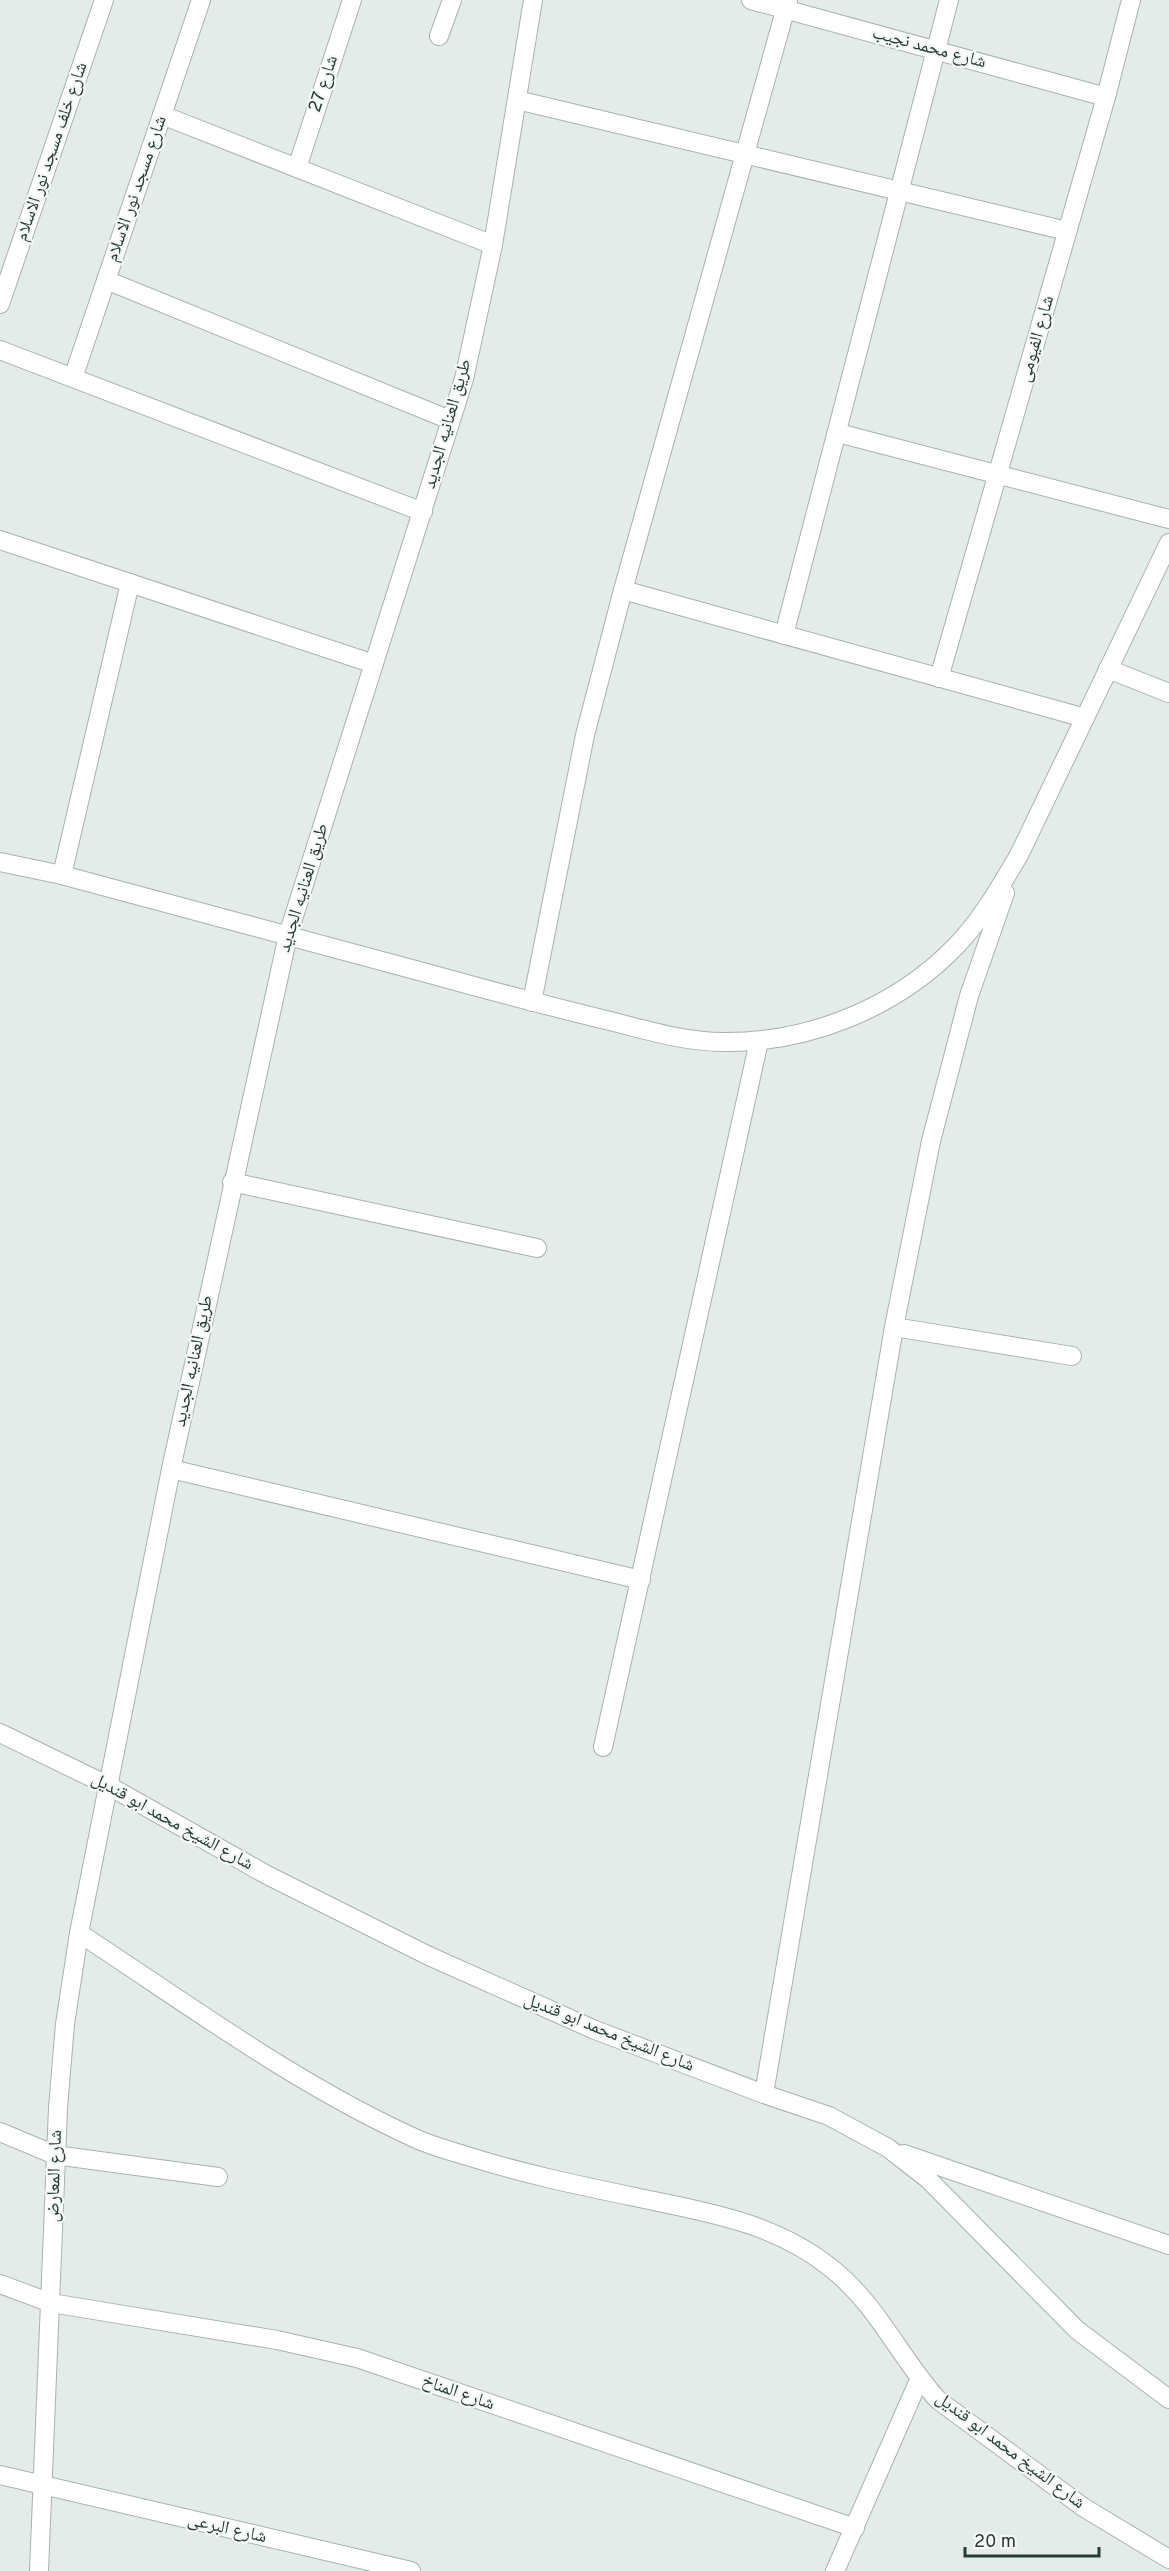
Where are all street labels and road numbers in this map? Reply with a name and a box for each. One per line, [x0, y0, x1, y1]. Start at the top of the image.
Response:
street label: شارع محمد نجيب [870, 22, 988, 74]
street label: شارع 27 [304, 53, 344, 115]
street label: شارع خلف مسجد نور الاسلام [11, 59, 93, 245]
street label: شارع مسجد نور الاسلام [101, 113, 173, 265]
street label: شارع الفيومى [1014, 293, 1060, 385]
street label: طريق العنانيه الجديد [419, 357, 477, 491]
street label: طريق العنانيه الجديد [273, 821, 335, 955]
street label: طريق العنانيه الجديد [169, 1293, 219, 1429]
street label: شارع الشيخ محمد ابو قنديل [87, 1768, 257, 1876]
street label: شارع الشيخ محمد ابو قنديل [520, 1988, 698, 2078]
street label: شارع المعارض [42, 2129, 68, 2223]
street label: شارع المناخ [419, 2370, 497, 2416]
street label: شارع الشيخ محمد ابو قنديل [931, 2387, 1089, 2515]
street label: شارع البرعى [185, 2509, 269, 2549]

